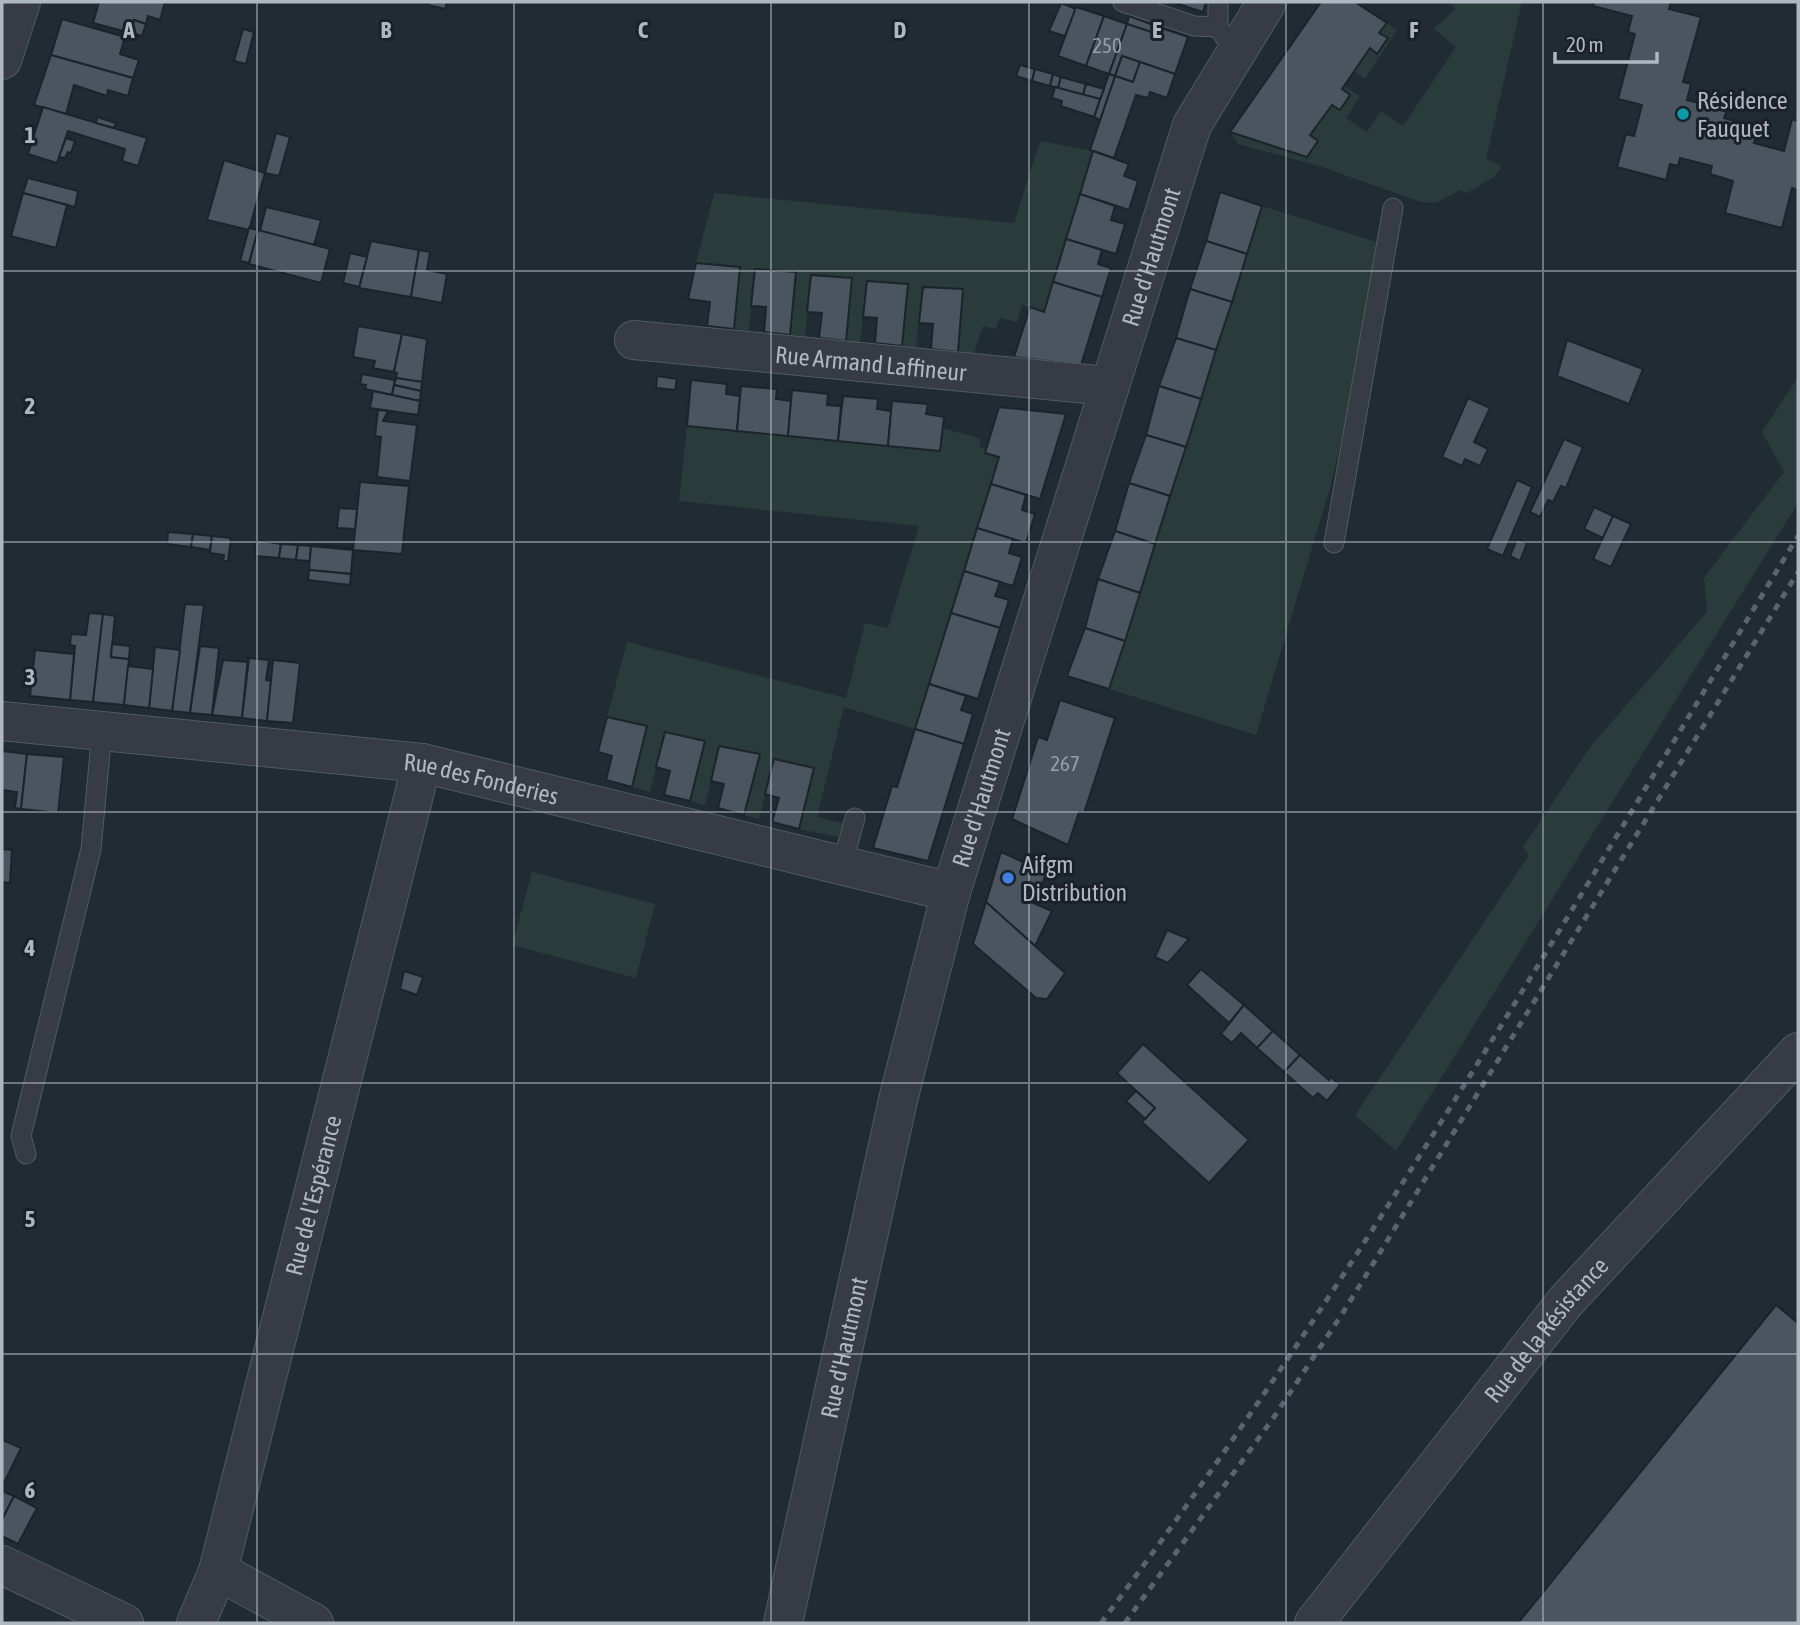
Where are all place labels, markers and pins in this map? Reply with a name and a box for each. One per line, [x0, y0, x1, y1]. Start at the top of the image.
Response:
place label: Résidence Fauquet [1697, 87, 1788, 142]
marker: Résidence Fauquet [1675, 106, 1691, 122]
place label: Aifgm Distribution [1022, 851, 1127, 906]
marker: Aifgm Distribution [1000, 870, 1016, 886]

